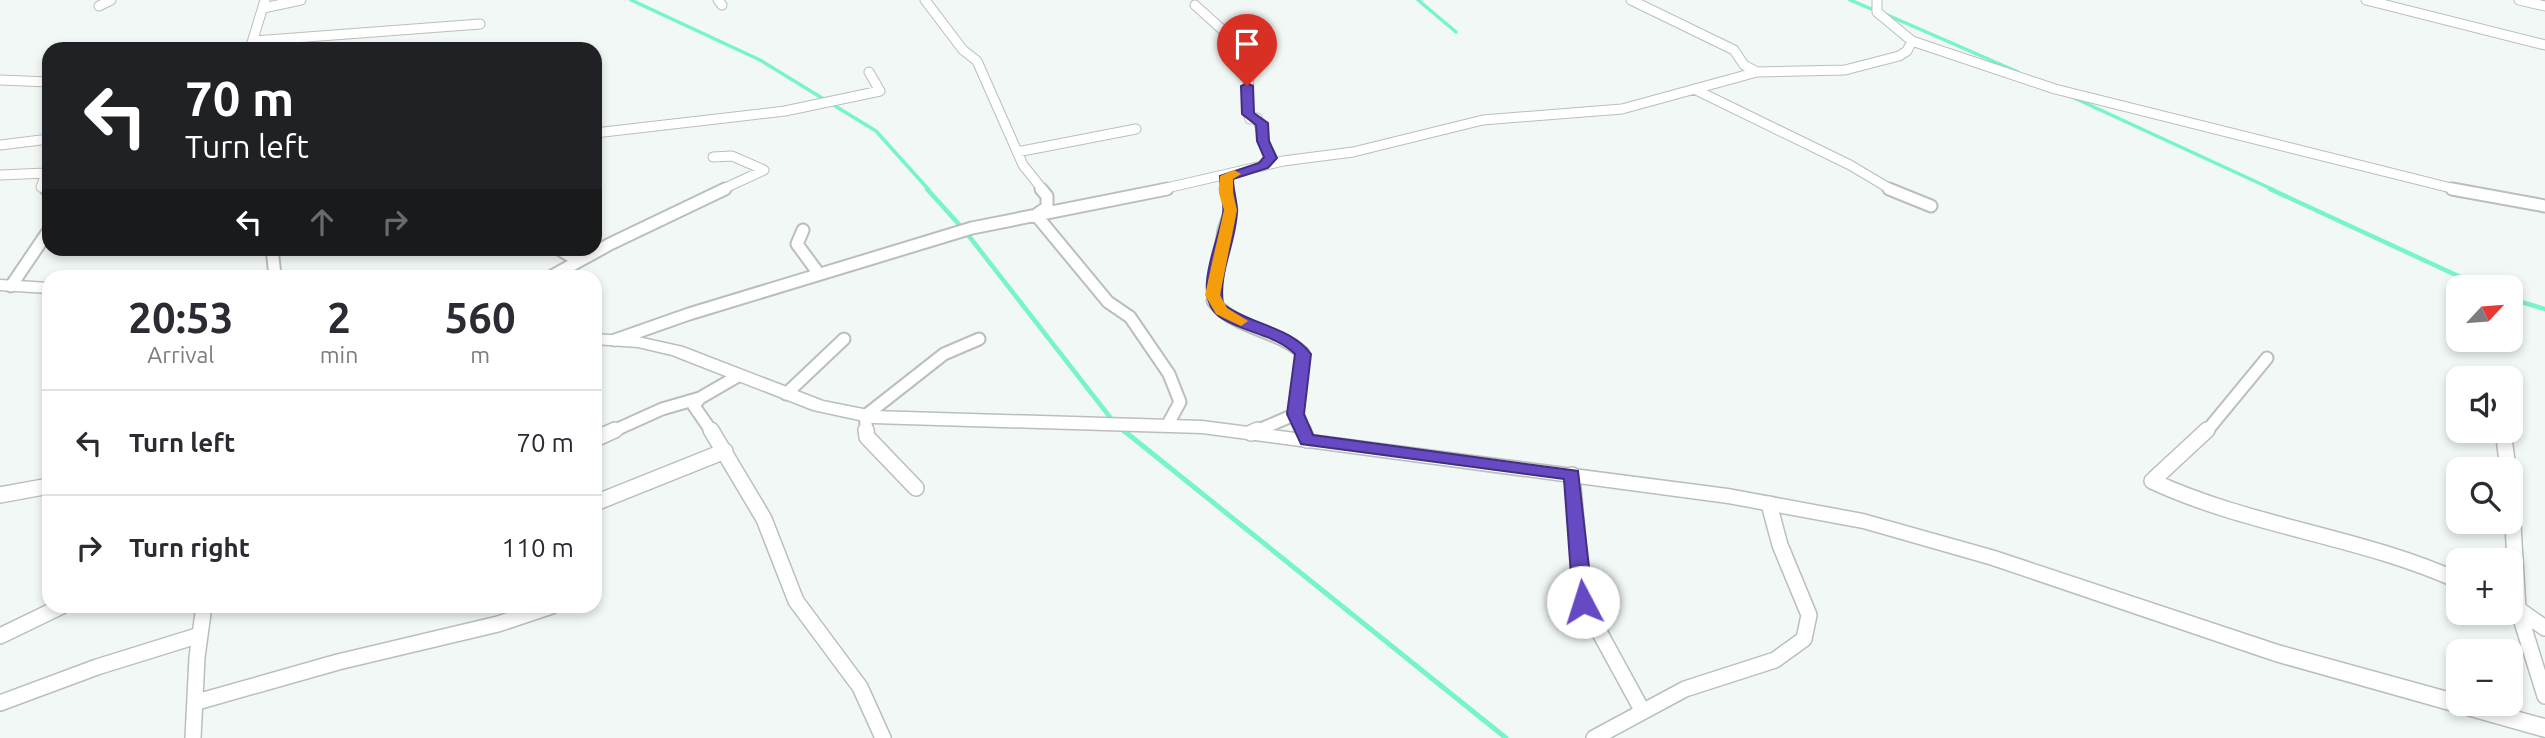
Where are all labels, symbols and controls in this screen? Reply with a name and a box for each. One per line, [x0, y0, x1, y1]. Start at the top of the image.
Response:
pin [1217, 14, 1277, 86]
icon: arrive [1228, 25, 1266, 63]
icon: left [70, 70, 161, 161]
text: 70 m [185, 70, 294, 125]
text: Turn left [185, 128, 309, 164]
icon: left [230, 203, 268, 241]
icon: ahead [303, 203, 341, 241]
icon: right [376, 203, 414, 241]
north arrow [2446, 275, 2524, 352]
map controls [2446, 275, 2523, 716]
text: 20:53 [128, 294, 233, 341]
text: 2 [327, 294, 351, 341]
text: 560 [445, 294, 516, 341]
text: Arrival [147, 342, 214, 367]
text: min [320, 342, 358, 367]
text: m [470, 342, 490, 367]
button: sound [2446, 366, 2523, 443]
icon: left [70, 424, 108, 462]
text: Turn left [129, 428, 235, 457]
text: 70 m [516, 428, 574, 457]
button: search [2446, 457, 2523, 534]
icon: right [70, 529, 108, 567]
text: Turn right [129, 533, 250, 562]
text: 110 m [502, 533, 574, 562]
button: + [2446, 548, 2523, 625]
position arrow [1546, 565, 1620, 639]
button: − [2446, 639, 2523, 716]

